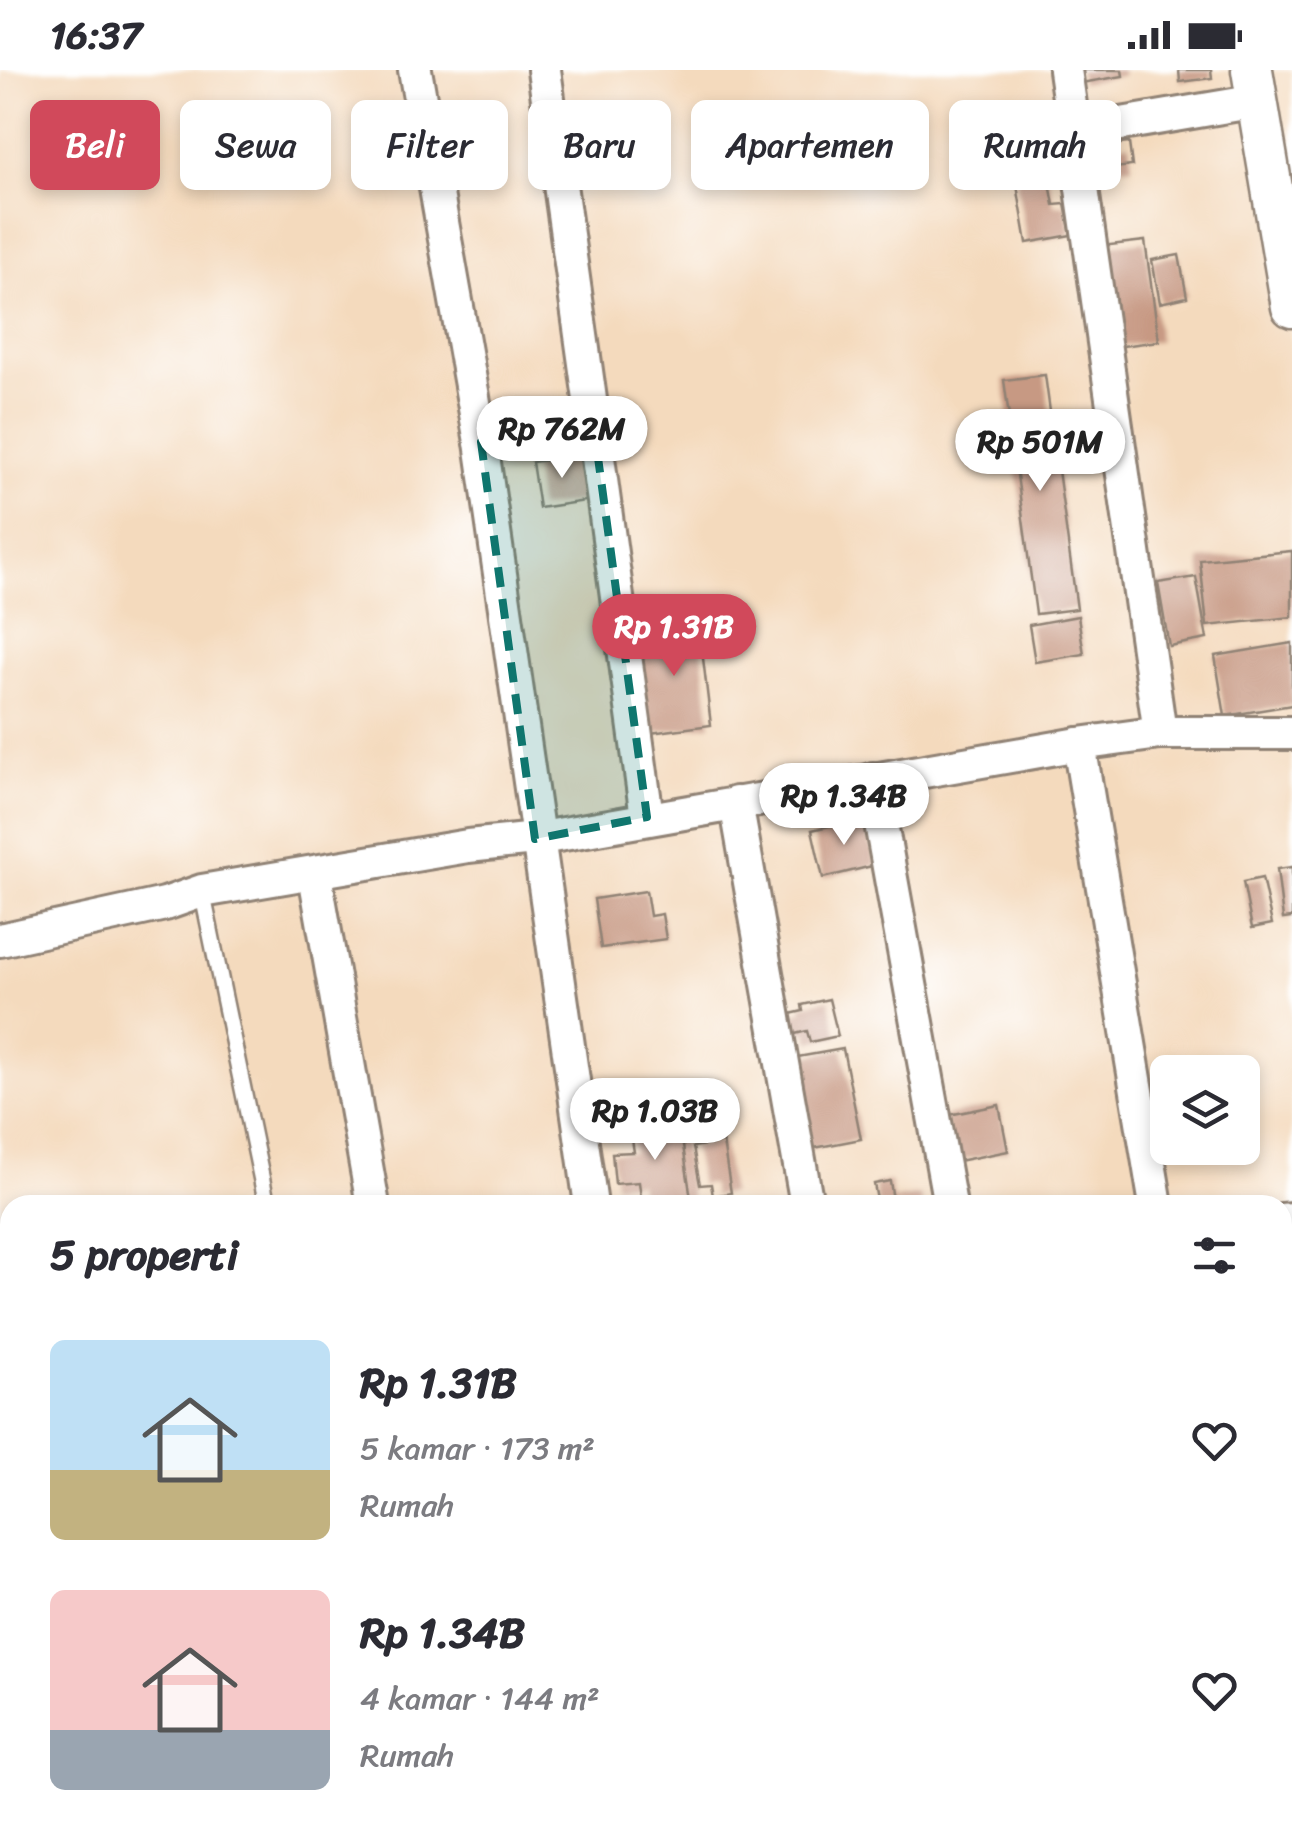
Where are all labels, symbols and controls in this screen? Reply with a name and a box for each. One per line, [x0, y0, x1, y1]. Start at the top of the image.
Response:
text: 16:37 [50, 2, 142, 69]
chip: Beli [30, 100, 160, 190]
chip: Sewa [180, 100, 331, 190]
chip: Filter [351, 100, 508, 190]
chip: Baru [528, 100, 671, 190]
chip: Apartemen [691, 100, 929, 190]
chip: Rumah [949, 100, 1121, 190]
pin: Rp 762M [470, 396, 654, 481]
text: Rp 762M [499, 400, 625, 457]
pin: Rp 501M [948, 409, 1132, 494]
text: Rp 501M [977, 413, 1103, 470]
pin: Rp 1.31B [571, 594, 777, 679]
text: Rp 1.31B [614, 598, 734, 655]
pin: Rp 1.34B [741, 763, 947, 848]
text: Rp 1.34B [781, 767, 907, 824]
map controls [1150, 1055, 1260, 1165]
button: layers [1150, 1055, 1260, 1165]
pin: Rp 1.03B [552, 1078, 758, 1163]
text: Rp 1.03B [592, 1082, 718, 1139]
text: 5 properti [50, 1218, 238, 1292]
icon: filters [1187, 1228, 1242, 1283]
text: Rp 1.31B [360, 1346, 517, 1420]
icon: home [130, 1380, 250, 1500]
icon: heart [1187, 1413, 1242, 1468]
text: 5 kamar · 173 m² [360, 1420, 595, 1477]
text: Rumah [360, 1477, 454, 1534]
text: Rp 1.34B [360, 1596, 525, 1670]
icon: home [130, 1630, 250, 1750]
icon: heart [1187, 1663, 1242, 1718]
text: 4 kamar · 144 m² [360, 1670, 600, 1727]
text: Rumah [360, 1727, 454, 1784]

